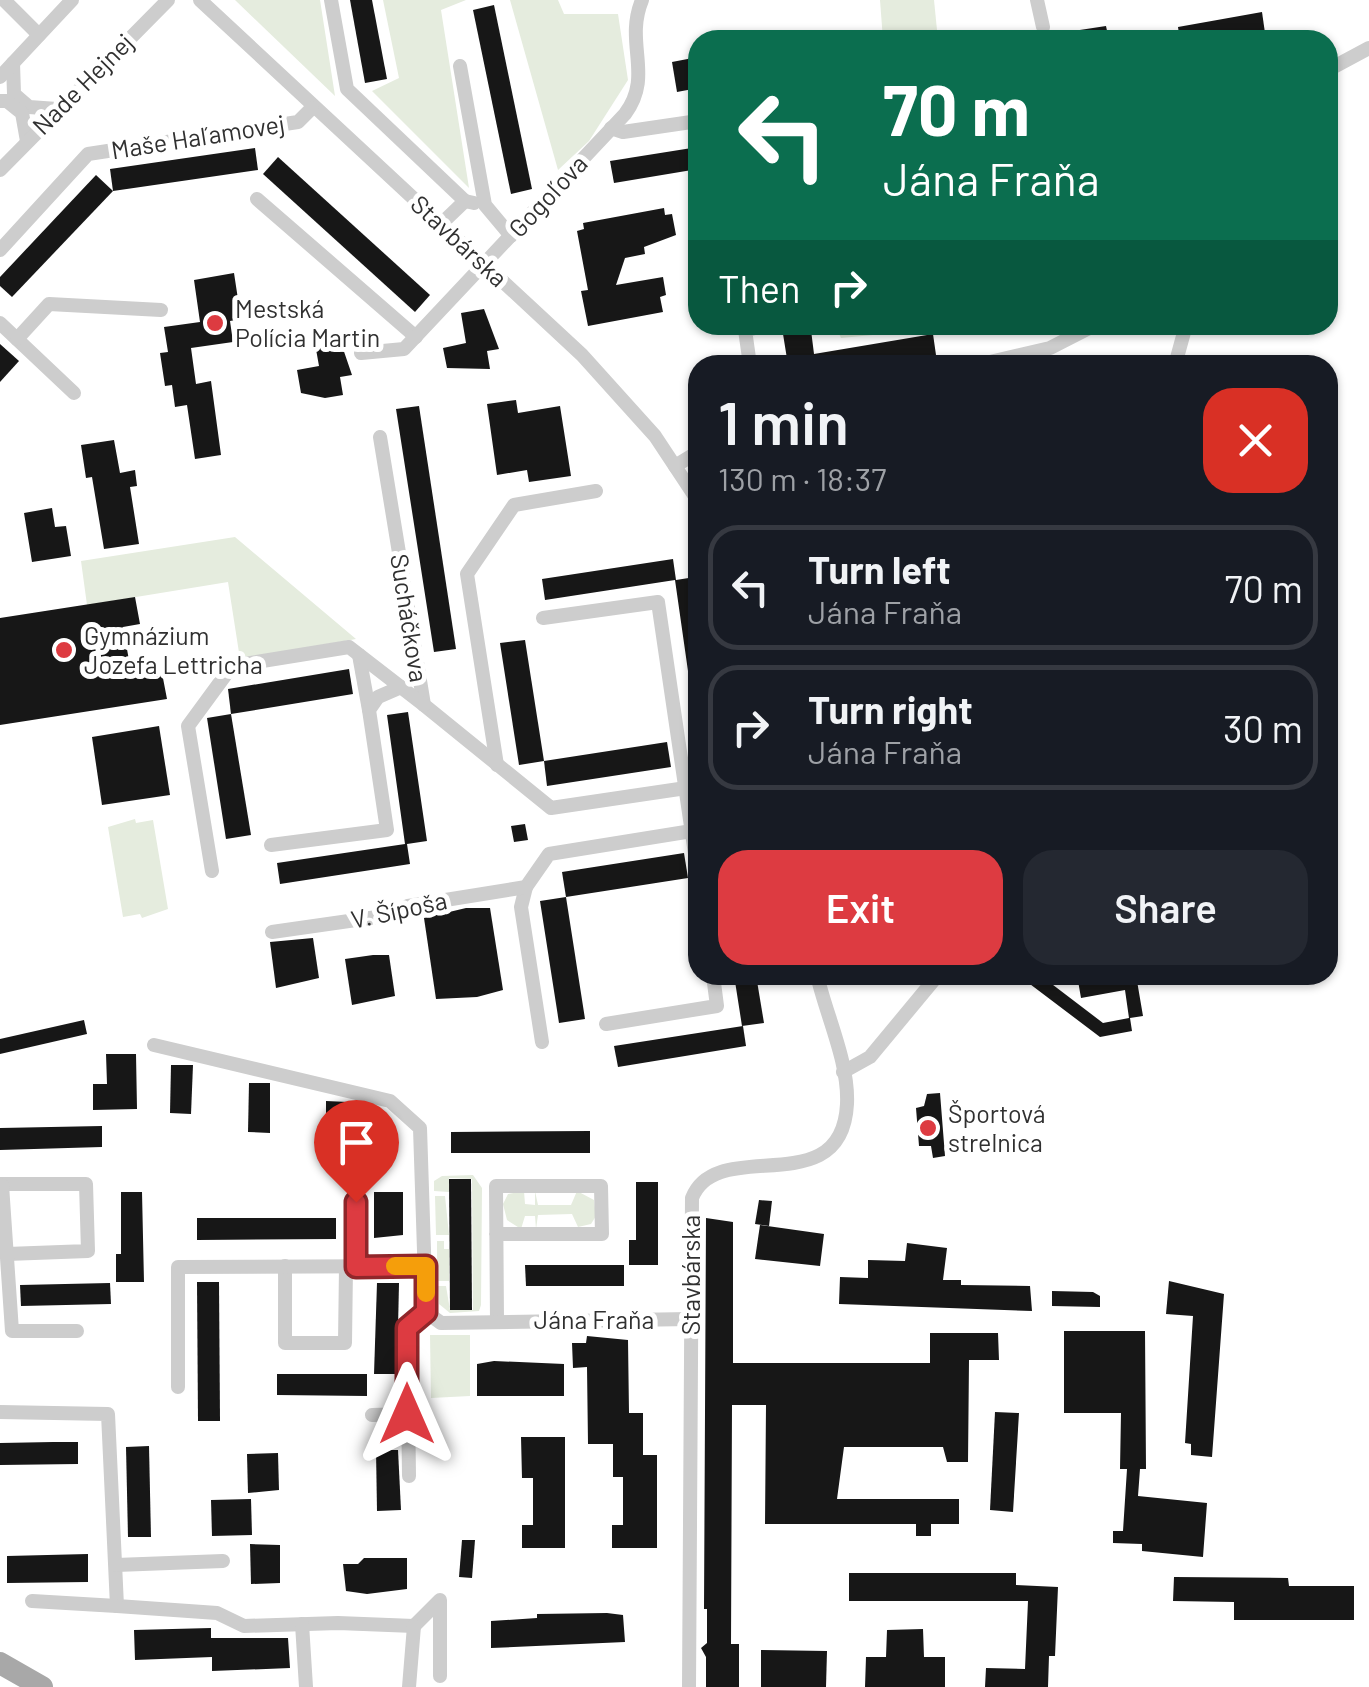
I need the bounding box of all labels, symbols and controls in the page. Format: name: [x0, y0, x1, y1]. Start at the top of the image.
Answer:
street label: Nade Hejnej: [26, 27, 139, 140]
text: 70 m: [883, 66, 1030, 150]
icon: left: [718, 70, 848, 200]
street label: Maše Haľamovej: [109, 107, 287, 165]
street label: Gogoľova: [502, 148, 593, 243]
text: Jána Fraňa: [883, 151, 1100, 205]
street label: Stavbárska: [405, 188, 514, 292]
icon: right: [821, 260, 876, 315]
text: Then: [718, 265, 801, 311]
place label: Mestská Polícia Martin: [235, 293, 380, 352]
marker: Mestská Polícia Martin: [204, 312, 226, 334]
text: 1 min: [718, 385, 849, 457]
button: close: [1203, 388, 1308, 493]
text: 130 m · 18:37: [718, 459, 886, 497]
text: Turn left: [808, 546, 951, 592]
street label: Sucháčkova: [385, 551, 435, 684]
icon: left: [723, 560, 778, 615]
text: 70 m: [1225, 565, 1303, 611]
text: Jána Fraňa: [808, 592, 962, 630]
place label: Gymnázium Jozefa Lettricha: [84, 620, 263, 679]
marker: Gymnázium Jozefa Lettricha: [53, 639, 75, 661]
text: Turn right: [808, 686, 973, 732]
icon: right: [723, 700, 778, 755]
text: 30 m: [1223, 705, 1303, 751]
text: Jána Fraňa: [808, 732, 962, 770]
button: Exit: [718, 850, 1003, 965]
button: Share: [1023, 850, 1308, 965]
street label: V. Šípoša: [348, 884, 449, 934]
place label: Športová strelnica: [948, 1098, 1046, 1157]
pin: [314, 1100, 399, 1203]
icon: arrive: [329, 1115, 384, 1170]
marker: Športová strelnica: [917, 1117, 939, 1139]
street label: Stavbárska: [675, 1215, 705, 1335]
street label: Jána Fraňa: [534, 1304, 654, 1334]
position arrow: [355, 1362, 459, 1466]

